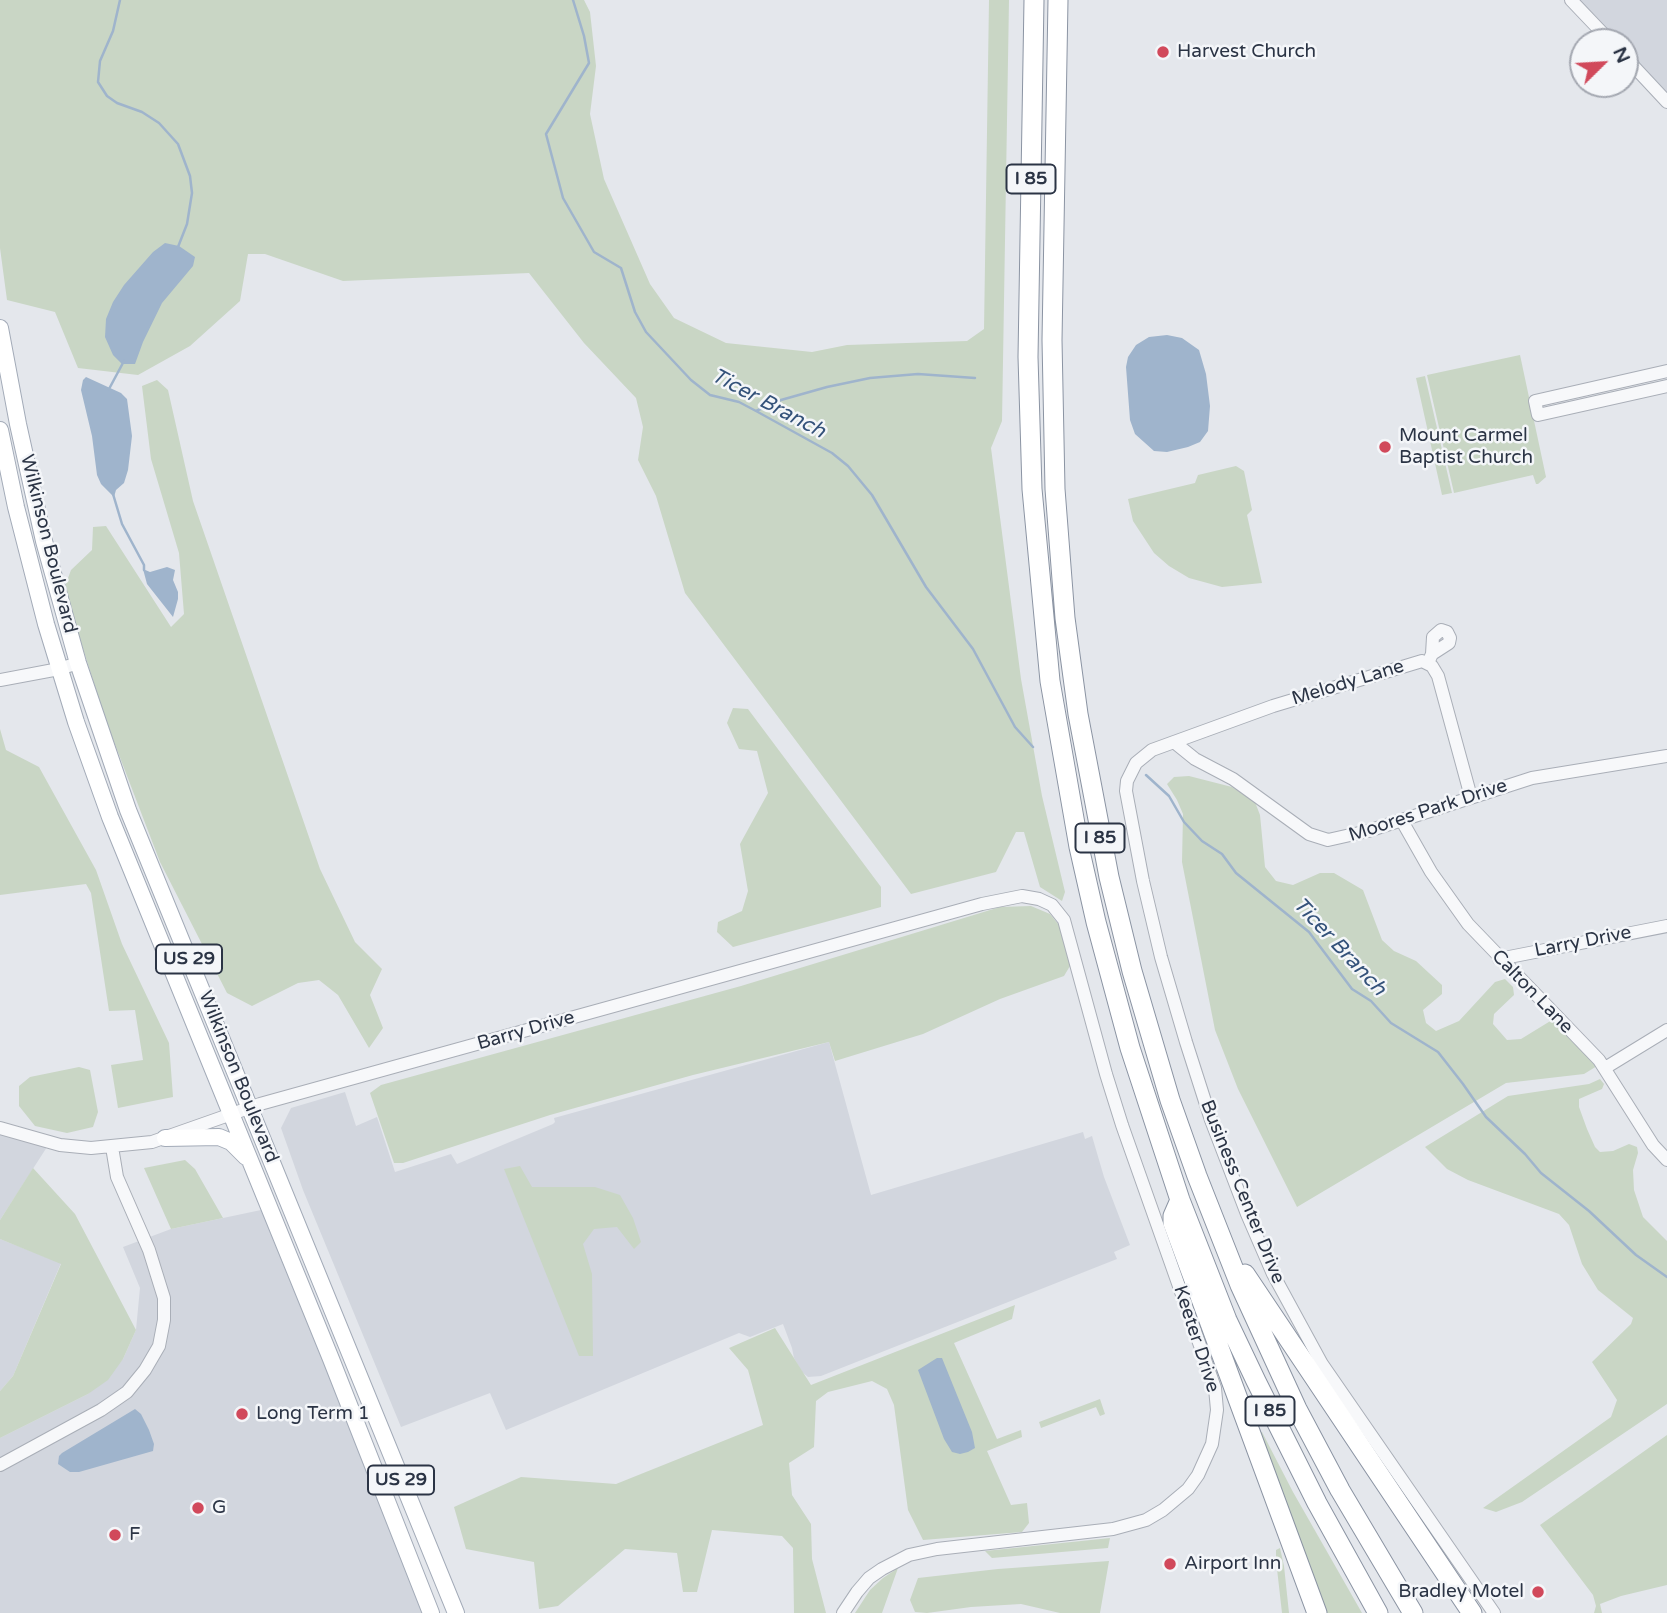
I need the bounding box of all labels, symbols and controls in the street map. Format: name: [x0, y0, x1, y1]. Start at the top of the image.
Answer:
north arrow: [1569, 28, 1639, 98]
place label: Harvest Church: [1177, 41, 1316, 63]
marker: Harvest Church: [1155, 44, 1171, 60]
text: N: [1608, 44, 1635, 67]
road number: I 85: [1006, 164, 1056, 194]
water label: Ticer Branch: [707, 363, 829, 445]
place label: Mount Carmel Baptist Church: [1399, 425, 1533, 469]
marker: Mount Carmel Baptist Church: [1377, 439, 1393, 455]
street label: Wilkinson Boulevard: [15, 452, 81, 636]
street label: Melody Lane: [1289, 655, 1407, 711]
street label: Moores Park Drive: [1346, 775, 1510, 847]
road number: I 85: [1076, 824, 1124, 852]
water label: Ticer Branch: [1287, 893, 1391, 1001]
street label: Larry Drive: [1533, 921, 1633, 963]
road number: US 29: [156, 944, 222, 974]
street label: Calton Lane: [1486, 945, 1578, 1039]
street label: Wilkinson Boulevard: [193, 988, 283, 1166]
street label: Barry Drive: [475, 1006, 577, 1056]
street label: Business Center Drive: [1195, 1097, 1289, 1287]
street label: Keeter Drive: [1168, 1283, 1224, 1395]
road number: I 85: [1246, 1396, 1294, 1426]
place label: Long Term 1: [256, 1403, 370, 1425]
marker: Long Term 1: [234, 1406, 250, 1422]
road number: US 29: [368, 1465, 434, 1494]
place label: G: [212, 1497, 226, 1519]
marker: G: [190, 1500, 206, 1516]
place label: F: [129, 1524, 141, 1546]
marker: F: [107, 1527, 123, 1543]
place label: Airport Inn: [1184, 1553, 1281, 1575]
marker: Airport Inn: [1162, 1556, 1178, 1572]
place label: Bradley Motel: [1398, 1581, 1524, 1603]
marker: Bradley Motel: [1530, 1584, 1546, 1600]

